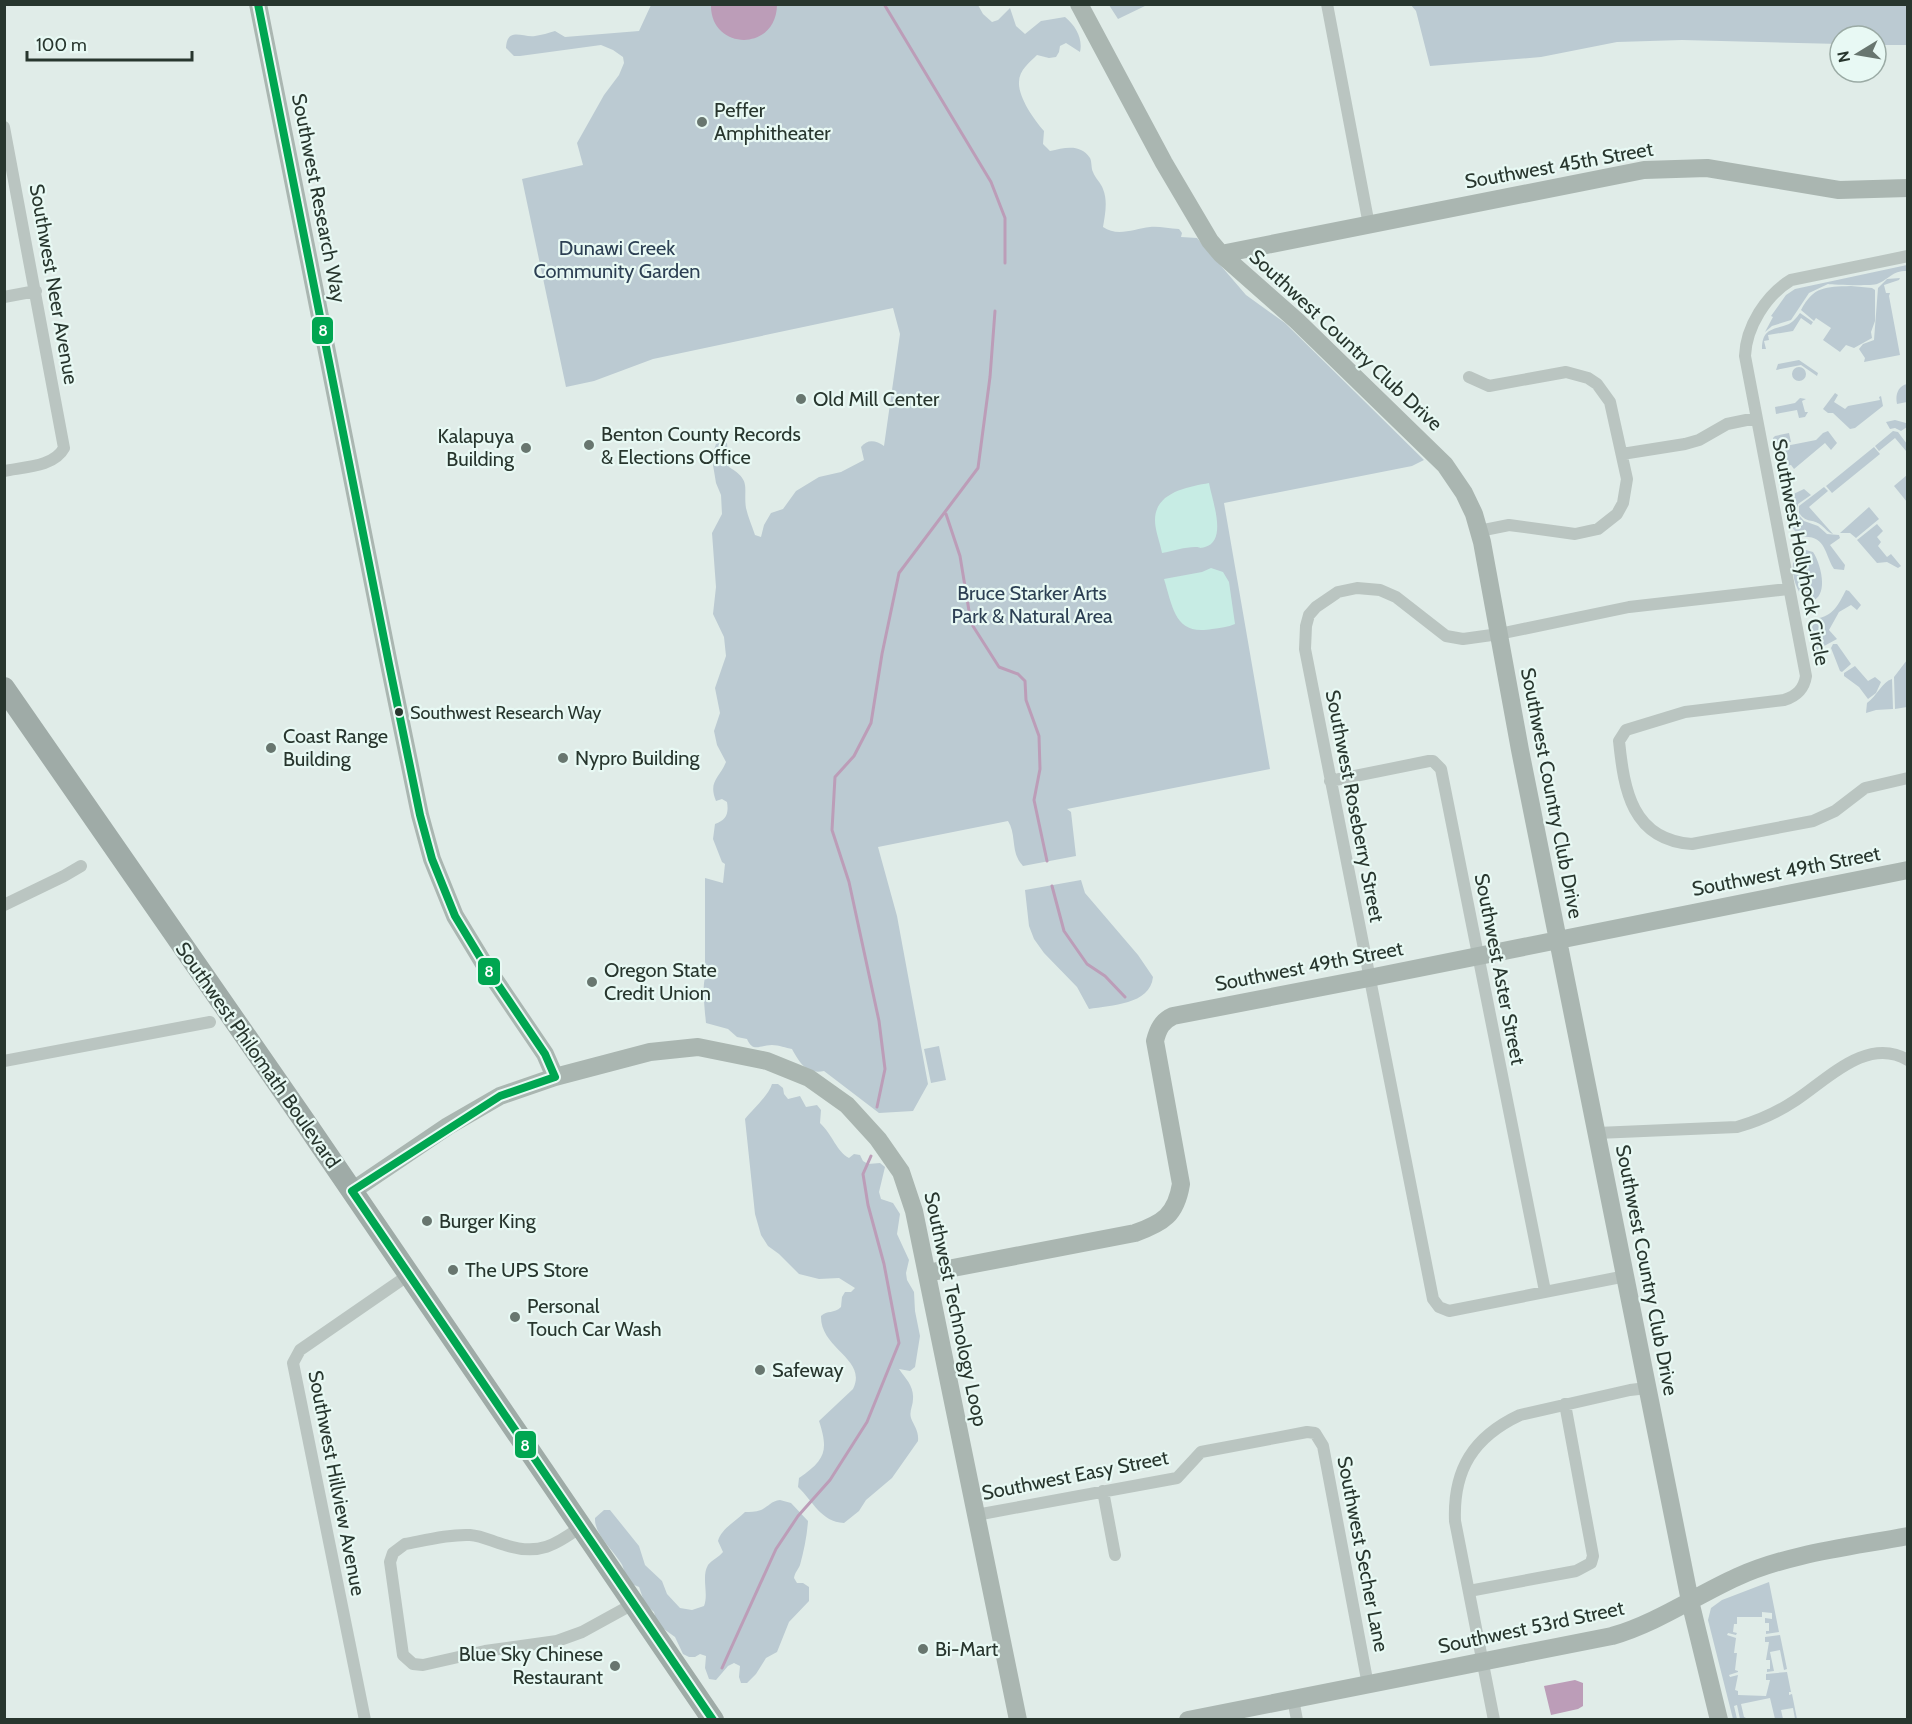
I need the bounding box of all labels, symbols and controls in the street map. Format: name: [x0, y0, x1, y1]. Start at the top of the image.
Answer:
scale bar: [27, 24, 192, 62]
north arrow: [1828, 24, 1888, 84]
text: 100 m: [36, 34, 87, 56]
text: N: [1833, 49, 1854, 64]
street label: Southwest Research Way: [287, 91, 351, 305]
place label: Peffer Amphitheater: [714, 98, 831, 145]
marker: Peffer Amphitheater: [695, 115, 709, 129]
street label: Southwest 45th Street: [1463, 137, 1655, 193]
street label: Southwest Neer Avenue: [25, 182, 83, 386]
park label: Dunawi Creek Community Garden: [534, 236, 700, 283]
street label: Southwest Country Club Drive: [1245, 244, 1447, 436]
line badge: 8: [311, 316, 334, 345]
text: 8: [318, 321, 328, 340]
place label: Old Mill Center: [813, 387, 940, 411]
marker: Old Mill Center: [794, 392, 808, 406]
place label: Benton County Records & Elections Office: [601, 422, 801, 469]
place label: Kalapuya Building: [438, 424, 515, 471]
street label: Southwest Hollyhock Circle: [1767, 437, 1835, 667]
marker: Benton County Records & Elections Office: [582, 438, 596, 452]
marker: Kalapuya Building: [519, 441, 533, 455]
park label: Bruce Starker Arts Park & Natural Area: [952, 581, 1113, 628]
street label: Southwest Country Club Drive: [1516, 666, 1588, 920]
street label: Southwest Roseberry Street: [1321, 688, 1389, 924]
place label: Southwest Research Way: [410, 702, 601, 724]
marker: Southwest Research Way: [393, 706, 405, 718]
place label: Coast Range Building: [283, 724, 388, 771]
marker: Coast Range Building: [264, 741, 278, 755]
place label: Nypro Building: [575, 746, 700, 770]
marker: Nypro Building: [556, 751, 570, 765]
street label: Southwest 49th Street: [1690, 841, 1882, 901]
street label: Southwest Aster Street: [1470, 871, 1530, 1067]
street label: Southwest 49th Street: [1213, 936, 1405, 996]
street label: Southwest Philomath Boulevard: [171, 937, 345, 1173]
line badge: 8: [477, 957, 501, 986]
place label: Oregon State Credit Union: [604, 958, 717, 1005]
text: 8: [484, 962, 494, 981]
marker: Oregon State Credit Union: [585, 975, 599, 989]
street label: Southwest Country Club Drive: [1611, 1143, 1683, 1397]
street label: Southwest Technology Loop: [919, 1189, 993, 1429]
place label: Burger King: [439, 1209, 537, 1233]
marker: Burger King: [420, 1214, 434, 1228]
place label: The UPS Store: [465, 1258, 589, 1282]
marker: The UPS Store: [446, 1263, 460, 1277]
place label: Personal Touch Car Wash: [527, 1294, 662, 1341]
marker: Personal Touch Car Wash: [508, 1310, 522, 1324]
place label: Safeway: [772, 1358, 844, 1382]
marker: Safeway: [753, 1363, 767, 1377]
street label: Southwest Hillview Avenue: [303, 1368, 371, 1598]
line badge: 8: [514, 1430, 537, 1459]
text: 8: [520, 1436, 530, 1455]
street label: Southwest Easy Street: [980, 1445, 1171, 1505]
street label: Southwest Secher Lane: [1332, 1454, 1394, 1654]
street label: Southwest 53rd Street: [1436, 1596, 1626, 1658]
place label: Bi-Mart: [935, 1637, 999, 1661]
place label: Blue Sky Chinese Restaurant: [459, 1642, 603, 1689]
marker: Bi-Mart: [916, 1642, 930, 1656]
marker: Blue Sky Chinese Restaurant: [608, 1659, 622, 1673]

